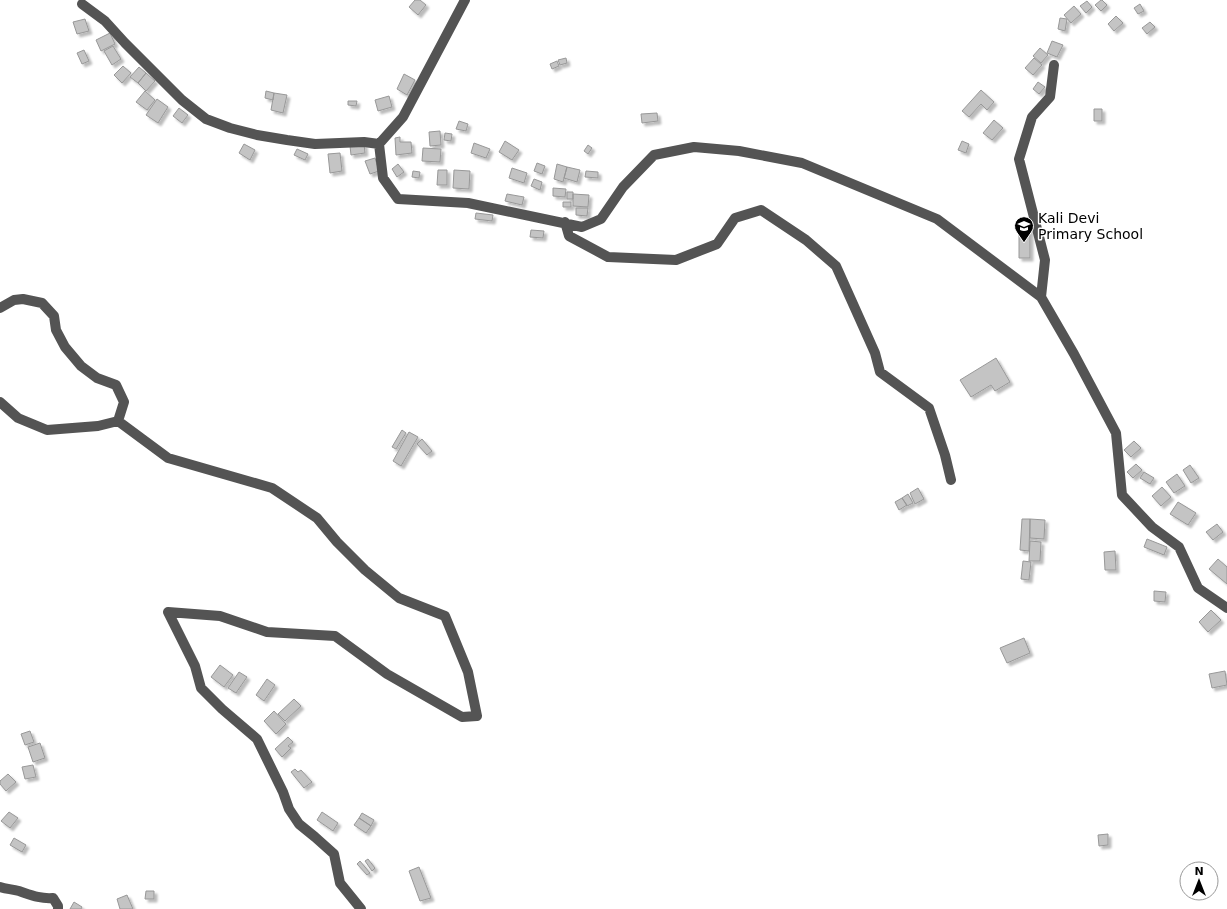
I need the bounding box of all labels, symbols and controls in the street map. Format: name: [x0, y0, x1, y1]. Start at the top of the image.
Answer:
place label: Kali Devi Primary School: [1038, 210, 1143, 242]
school or university icon: Kali Devi Primary School: [1013, 215, 1035, 243]
north arrow: [1179, 861, 1219, 901]
text: N: [1194, 865, 1204, 878]

